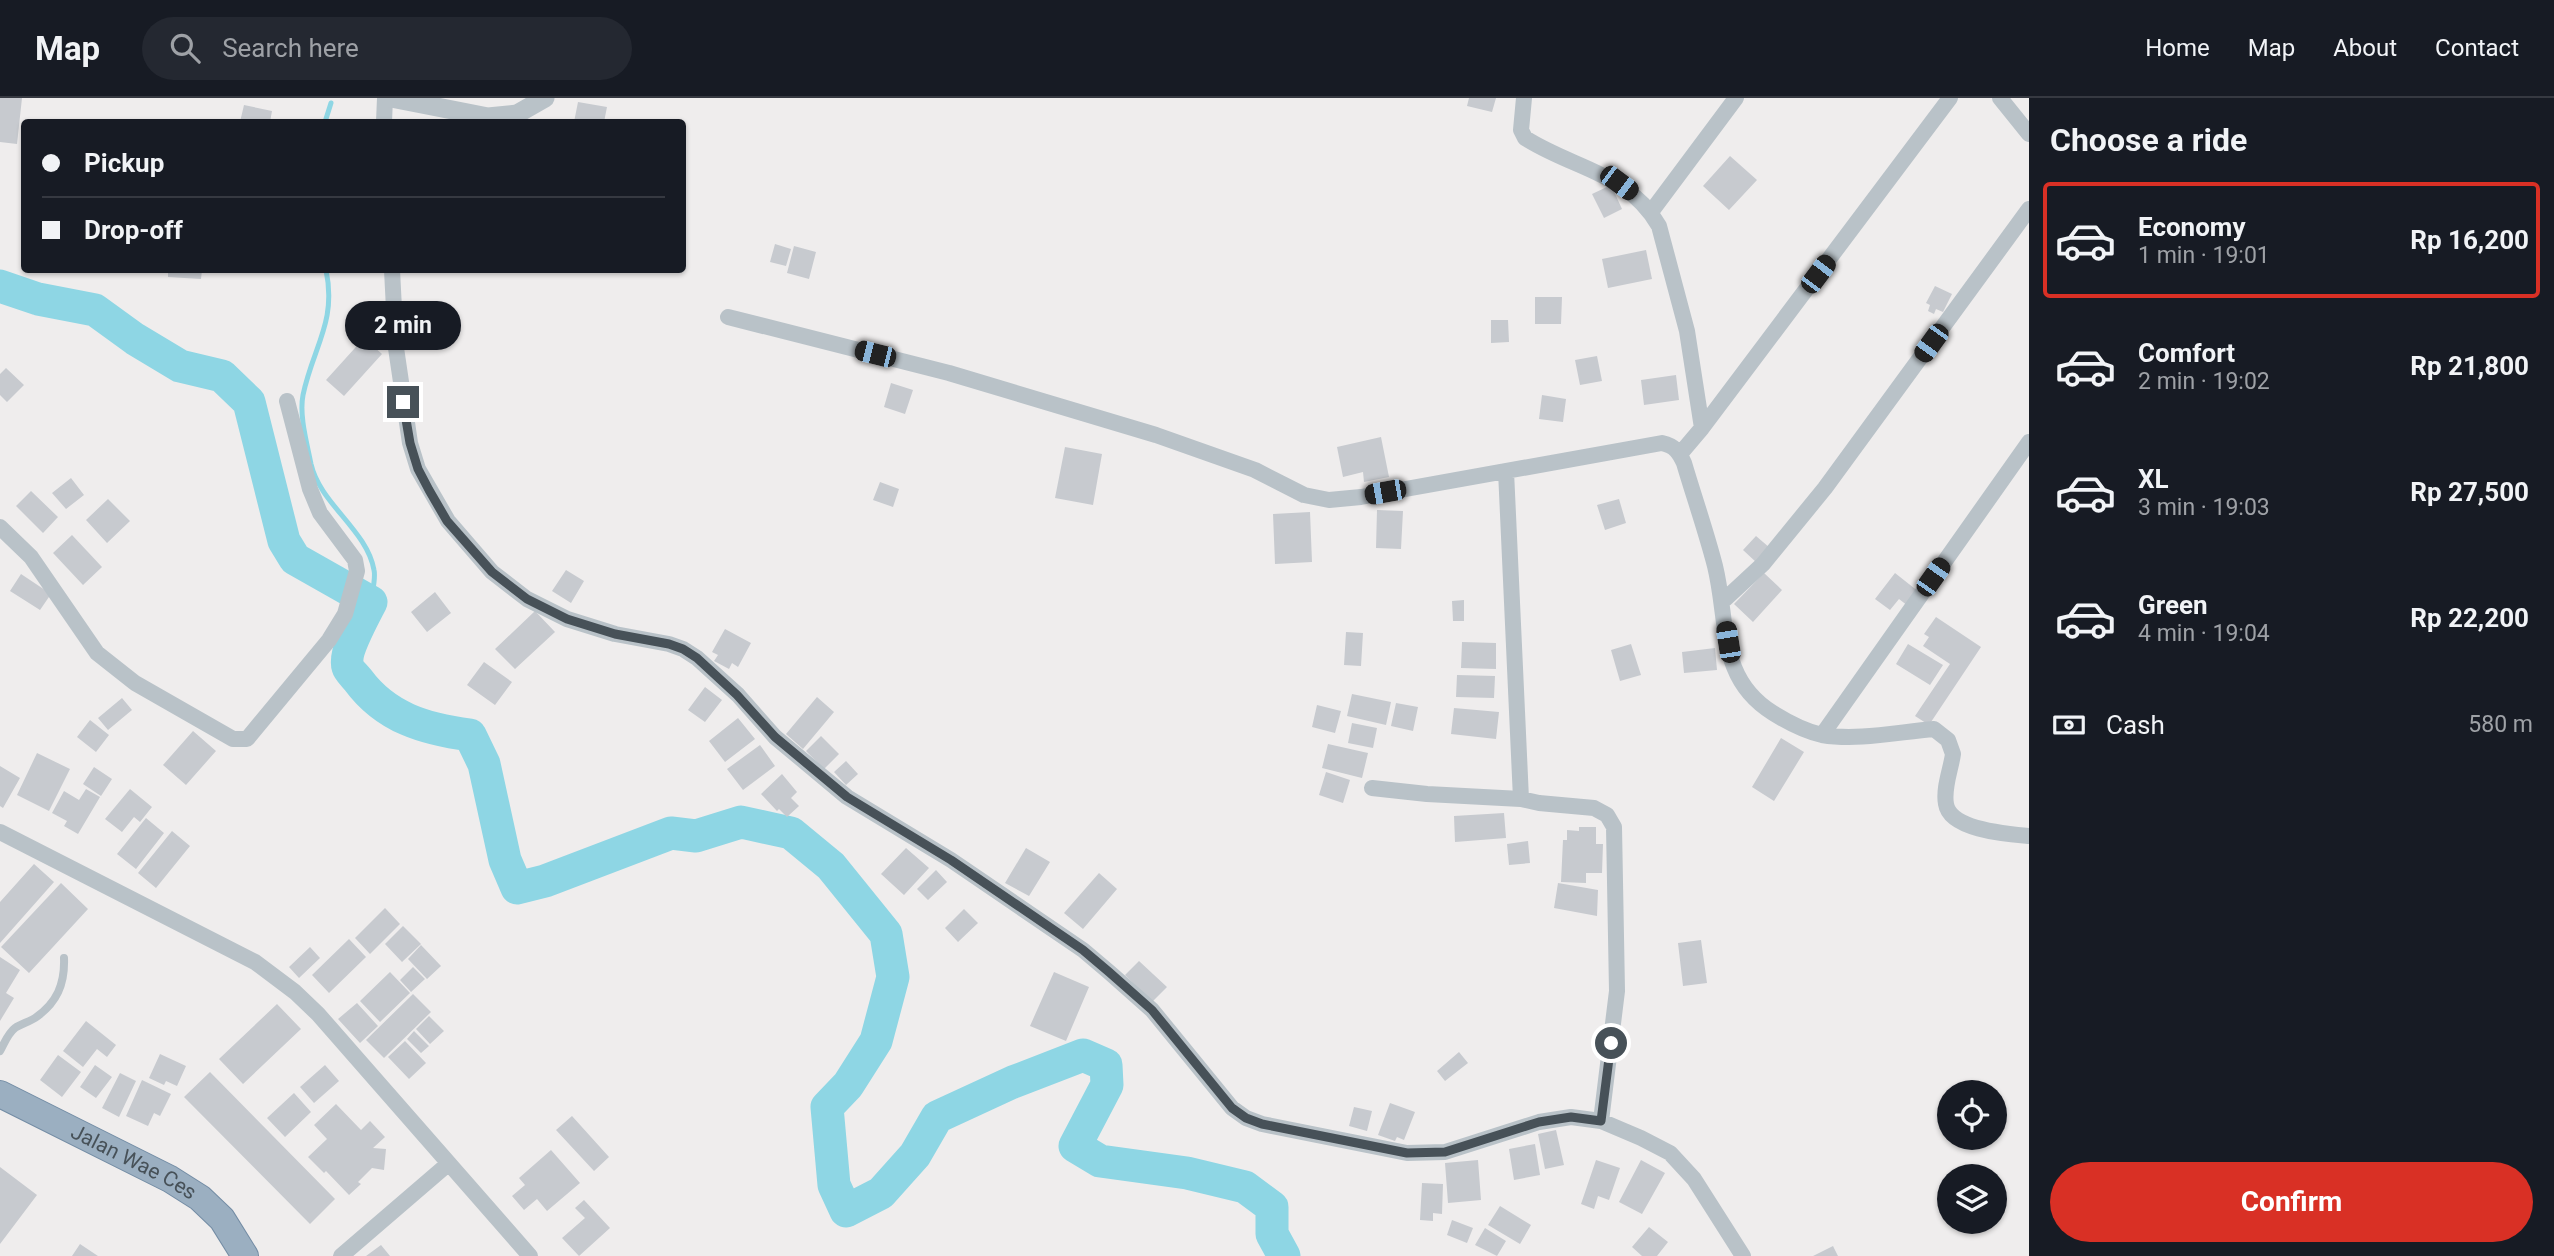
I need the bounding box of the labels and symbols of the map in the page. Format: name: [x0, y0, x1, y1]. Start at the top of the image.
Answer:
car: [1596, 162, 1643, 204]
car: [1797, 251, 1840, 297]
callout: 2 min: [345, 300, 461, 350]
car: [1911, 320, 1952, 366]
car: [853, 339, 898, 369]
route end: [387, 386, 419, 418]
car: [1363, 478, 1408, 506]
car: [1913, 554, 1954, 600]
car: [1715, 620, 1742, 664]
route start: [1595, 1027, 1627, 1059]
street label: Jalan Wae Ces: [67, 1119, 201, 1205]

